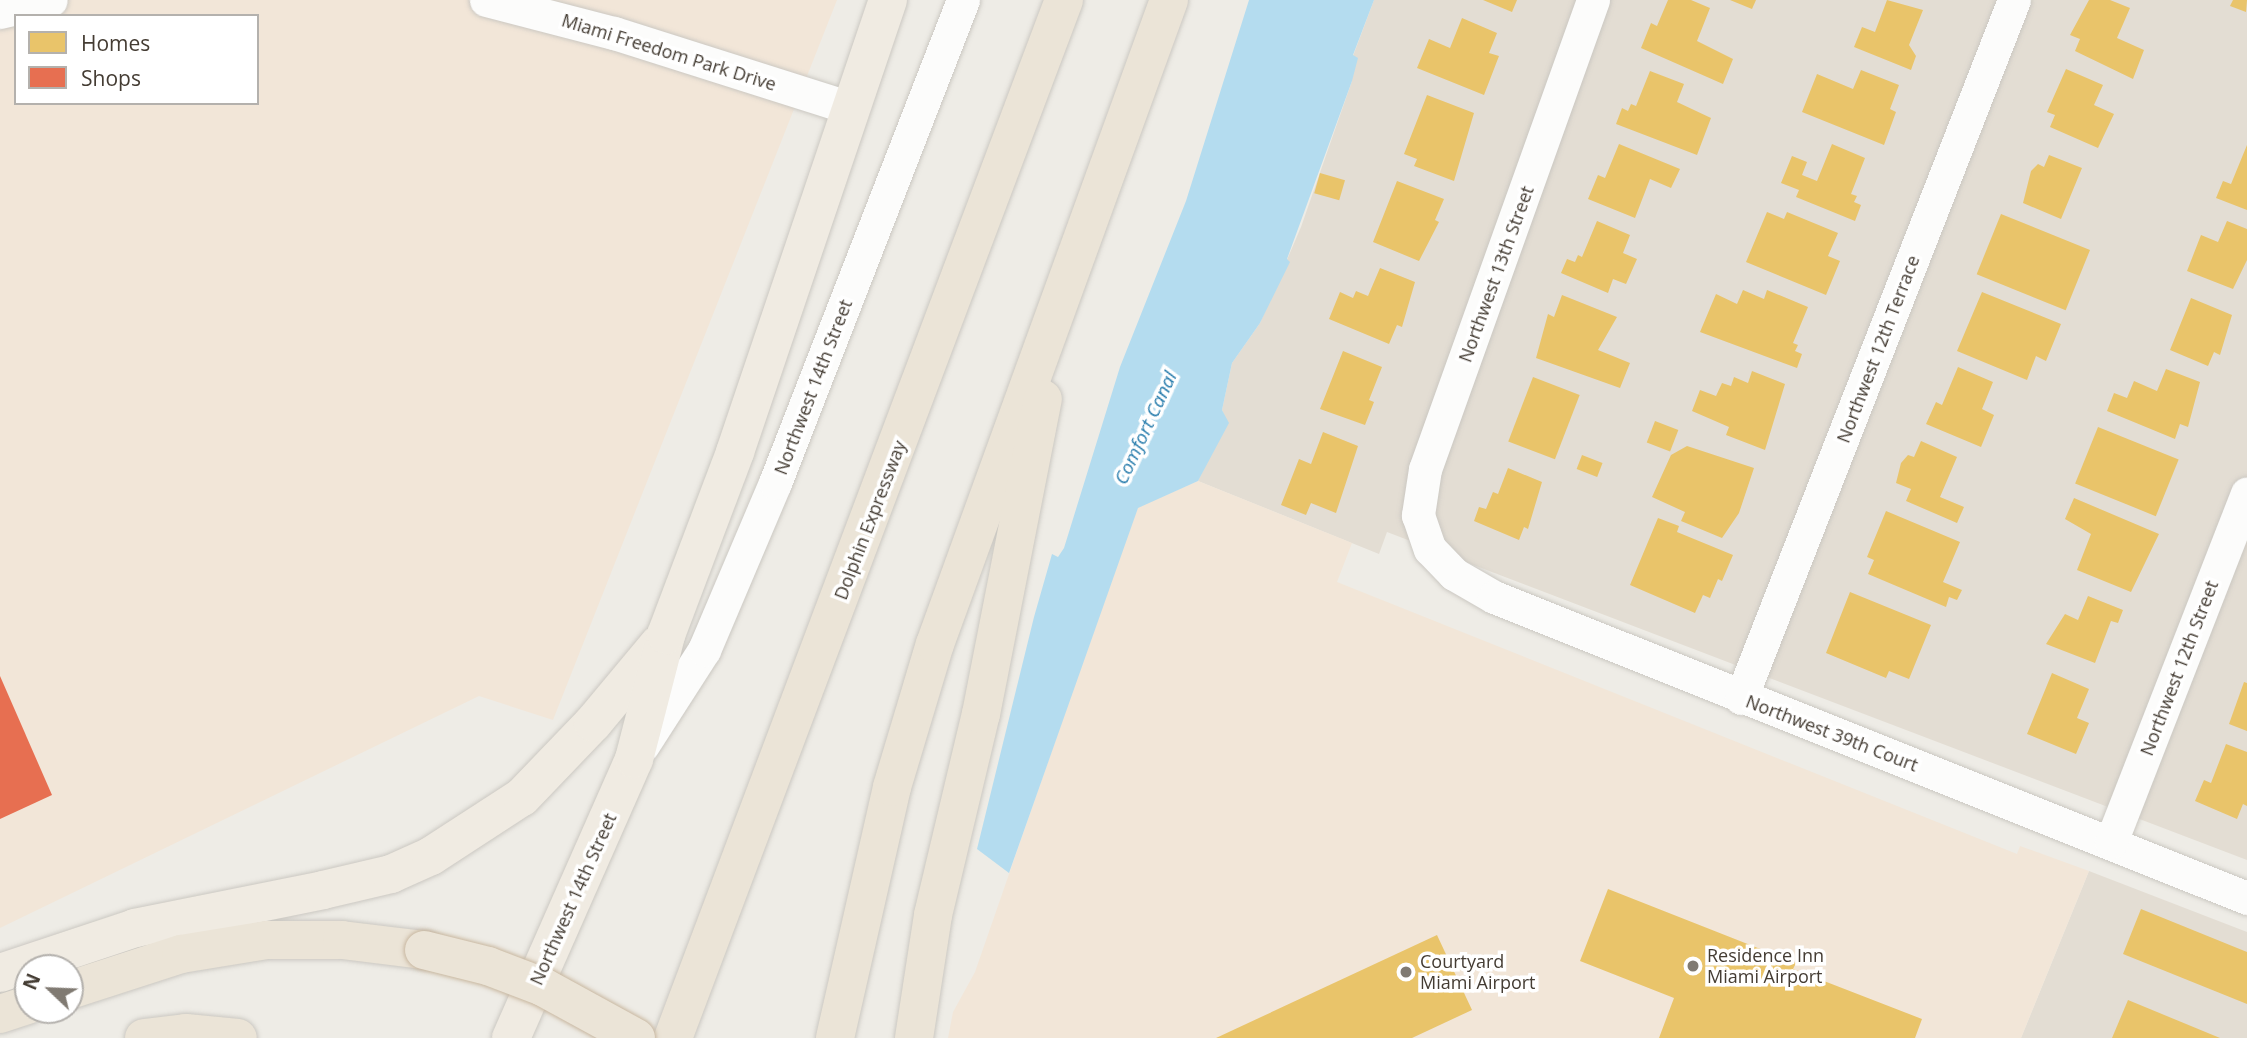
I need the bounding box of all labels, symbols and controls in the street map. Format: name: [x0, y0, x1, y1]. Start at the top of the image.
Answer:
street label: Miami Freedom Park Drive: [559, 9, 779, 95]
legend: [14, 14, 259, 105]
text: Homes: [81, 29, 150, 57]
text: Shops: [81, 64, 141, 92]
street label: Northwest 13th Street: [1454, 183, 1538, 365]
street label: Northwest 12th Terrace: [1832, 252, 1924, 446]
street label: Northwest 14th Street: [770, 296, 856, 478]
water label: Comfort Canal: [1110, 368, 1182, 488]
street label: Dolphin Expressway: [830, 437, 910, 603]
street label: Northwest 12th Street: [2136, 577, 2222, 759]
street label: Northwest 39th Court: [1743, 690, 1921, 776]
street label: Northwest 14th Street: [525, 810, 621, 988]
place label: Residence Inn Miami Airport: [1707, 945, 1824, 988]
place label: Courtyard Miami Airport: [1420, 951, 1536, 993]
north arrow: [14, 954, 84, 1024]
marker: Residence Inn Miami Airport: [1685, 958, 1701, 974]
marker: Courtyard Miami Airport: [1398, 964, 1414, 980]
text: N: [17, 969, 46, 994]

